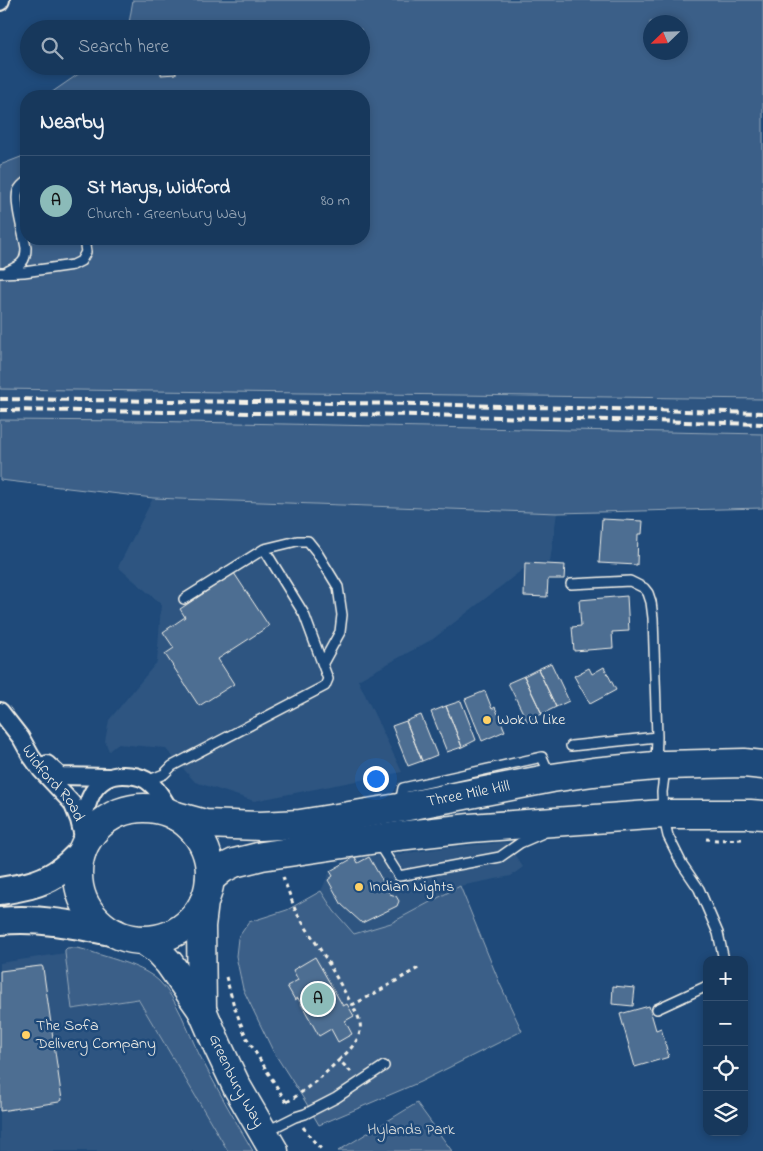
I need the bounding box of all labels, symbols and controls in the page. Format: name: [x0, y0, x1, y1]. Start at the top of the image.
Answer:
north arrow: [643, 15, 688, 60]
search box: [20, 20, 370, 75]
icon: search: [38, 34, 66, 62]
text: Search here: [78, 34, 169, 61]
text: Nearby: [40, 108, 104, 138]
text: St Marys, Widford: [87, 175, 230, 202]
text: A: [51, 189, 61, 213]
text: 80 m: [321, 189, 350, 213]
text: Church · Greenbury Way: [87, 202, 246, 226]
place label: Wok U Like: [497, 708, 566, 732]
marker: Wok U Like: [481, 714, 493, 726]
street label: Widford Road: [15, 740, 90, 825]
your location: [363, 766, 389, 792]
street label: Three Mile Hill: [425, 774, 512, 814]
place label: Indian Nights: [369, 875, 454, 899]
marker: Indian Nights: [353, 881, 365, 893]
map controls: [703, 956, 748, 1136]
button: +: [703, 956, 748, 1001]
pin: A: [302, 980, 334, 1018]
button: −: [703, 1001, 748, 1046]
place label: The Sofa Delivery Company: [35, 1014, 156, 1056]
marker: The Sofa Delivery Company: [20, 1029, 32, 1041]
street label: Greenbury Way: [202, 1030, 270, 1132]
button: locate: [703, 1046, 748, 1091]
button: layers: [703, 1091, 748, 1136]
park label: Hylands Park: [367, 1118, 456, 1142]

